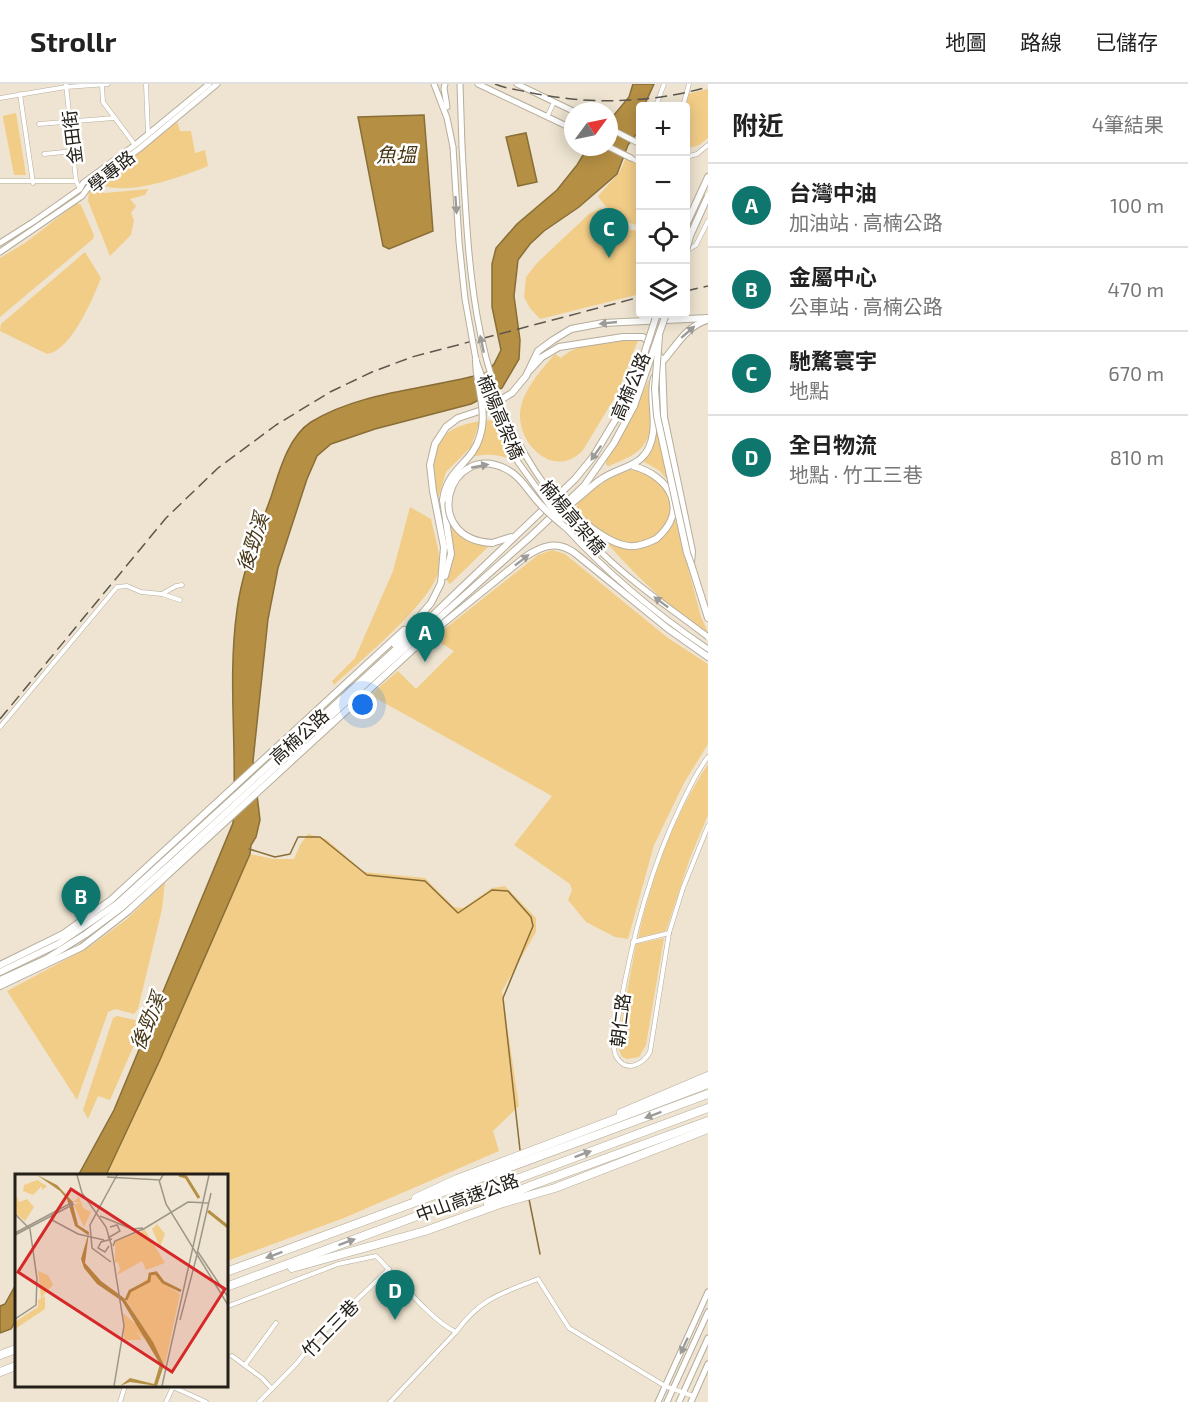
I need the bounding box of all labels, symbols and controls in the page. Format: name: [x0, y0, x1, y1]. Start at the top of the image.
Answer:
text: Strollr: [30, 24, 116, 58]
text: 地圖: [945, 29, 987, 54]
text: 路線: [1020, 29, 1062, 54]
text: 已儲存: [1095, 29, 1158, 54]
north arrow: [564, 102, 618, 156]
map controls: [636, 102, 690, 318]
button: +: [636, 102, 690, 156]
street label: 金田街: [58, 109, 86, 165]
text: 附近: [732, 109, 784, 140]
text: 4筆結果: [1092, 112, 1164, 136]
water label: 魚塭: [376, 142, 418, 166]
street label: 學專路: [83, 145, 139, 197]
button: −: [636, 156, 690, 210]
text: 台灣中油: [789, 179, 877, 205]
text: A: [745, 193, 758, 217]
text: 100 m: [1110, 193, 1164, 217]
one-way arrow: [452, 196, 461, 215]
pin: C: [590, 208, 628, 258]
button: locate: [636, 210, 690, 264]
text: 加油站 · 高楠公路: [789, 210, 943, 234]
text: 金屬中心: [789, 263, 877, 289]
button: layers: [636, 264, 690, 318]
text: B: [745, 277, 758, 301]
text: 470 m: [1107, 277, 1164, 301]
text: 公車站 · 高楠公路: [789, 294, 943, 318]
one-way arrow: [598, 318, 617, 328]
one-way arrow: [680, 325, 695, 339]
one-way arrow: [477, 335, 486, 354]
text: 馳騖寰宇: [789, 347, 877, 373]
street label: 高楠公路: [606, 349, 654, 423]
text: C: [746, 361, 757, 385]
text: 670 m: [1108, 361, 1164, 385]
street label: 楠陽高架橋: [473, 371, 529, 463]
text: 地點: [789, 378, 829, 402]
text: 全日物流: [789, 431, 877, 457]
one-way arrow: [590, 444, 602, 460]
text: D: [745, 445, 758, 469]
text: 810 m: [1110, 445, 1164, 469]
one-way arrow: [471, 461, 490, 470]
text: 地點 · 竹工三巷: [789, 462, 923, 486]
street label: 楠楊高架橋: [536, 475, 610, 559]
water label: 後勁溪: [231, 507, 274, 574]
one-way arrow: [514, 553, 530, 566]
one-way arrow: [654, 596, 670, 608]
pin: A: [406, 612, 444, 662]
your location: [348, 690, 377, 719]
street label: 高楠公路: [265, 704, 333, 768]
pin: B: [62, 876, 100, 926]
water label: 後勁溪: [124, 986, 171, 1053]
street label: 朝仁路: [606, 992, 634, 1048]
one-way arrow: [644, 1110, 662, 1120]
one-way arrow: [574, 1149, 592, 1159]
street label: 中山高速公路: [412, 1168, 522, 1226]
inset map: [15, 1174, 228, 1387]
one-way arrow: [338, 1237, 356, 1247]
one-way arrow: [264, 1250, 282, 1260]
pin: D: [376, 1270, 414, 1320]
street label: 竹工三巷: [297, 1294, 363, 1362]
one-way arrow: [679, 1337, 688, 1354]

